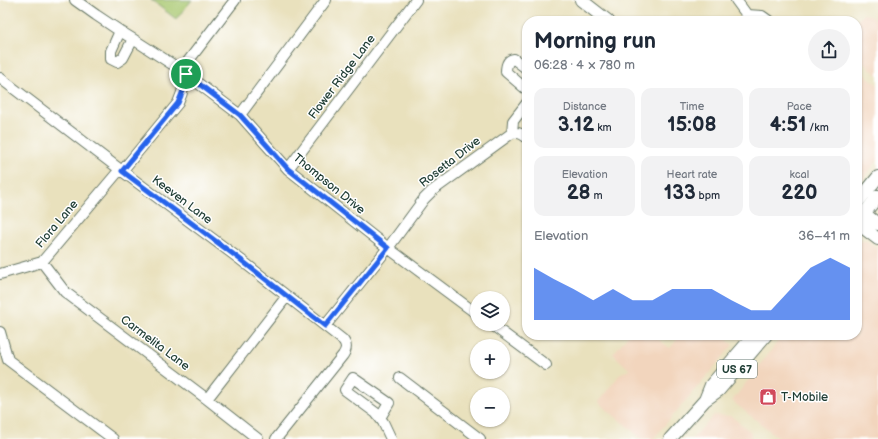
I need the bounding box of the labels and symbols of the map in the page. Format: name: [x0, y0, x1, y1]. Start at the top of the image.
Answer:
street label: Flower Ridge Lane: [305, 32, 379, 122]
pin: [169, 57, 203, 91]
street label: Rosetta Drive: [416, 133, 484, 191]
street label: Thompson Drive: [290, 150, 368, 218]
street label: Keeven Lane: [149, 172, 215, 228]
street label: Flora Lane: [33, 197, 81, 251]
street label: Carmelita Lane: [117, 312, 193, 374]
road number: US 67: [717, 360, 757, 378]
shop icon: T-Mobile: [758, 387, 778, 407]
place label: T-Mobile: [781, 390, 828, 405]

